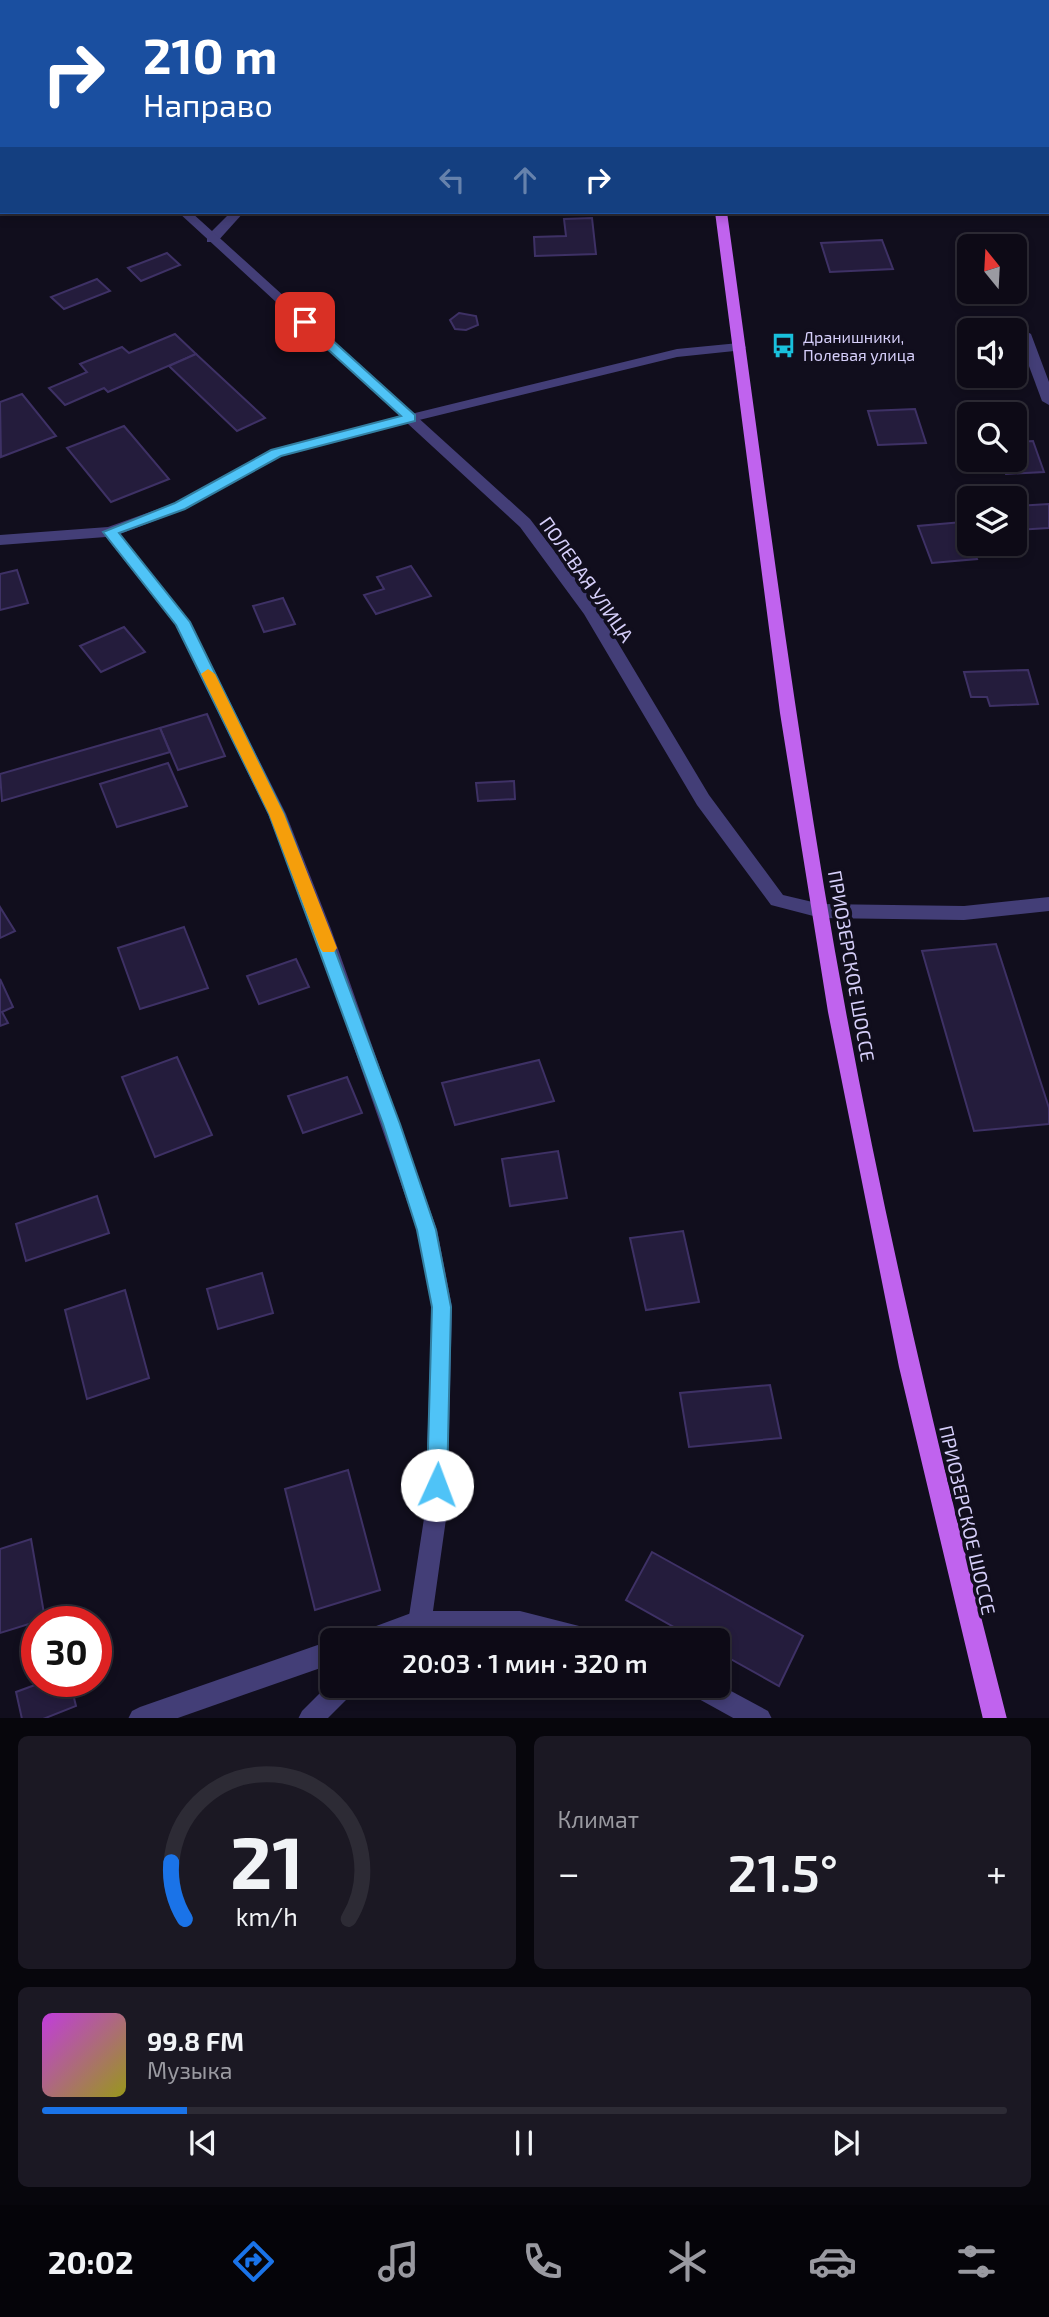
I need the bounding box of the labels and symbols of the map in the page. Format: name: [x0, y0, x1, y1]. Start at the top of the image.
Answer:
north arrow: [957, 234, 1027, 304]
pin: [275, 292, 335, 352]
place label: Дранишники, Полевая улица: [803, 327, 915, 365]
bus stop icon: Дранишники, Полевая улица: [769, 331, 797, 359]
street label: ПОЛЕВАЯ УЛИЦА: [535, 512, 639, 646]
street label: ПРИОЗЕРСКОЕ ШОССЕ: [824, 869, 880, 1063]
street label: ПРИОЗЕРСКОЕ ШОССЕ: [935, 1423, 1001, 1617]
position arrow: [400, 1448, 474, 1522]
speed limit sign: 30: [21, 1606, 112, 1697]

